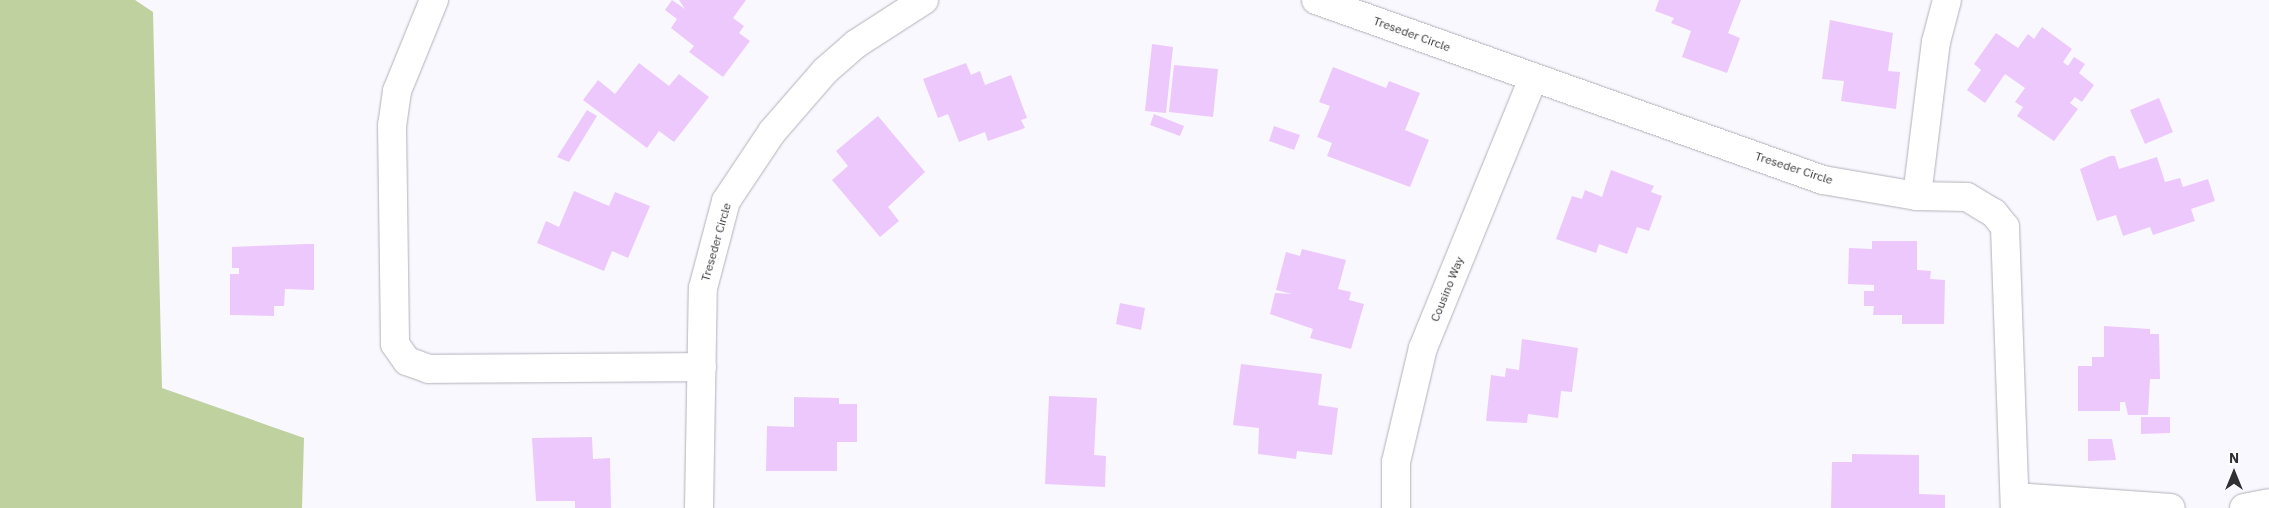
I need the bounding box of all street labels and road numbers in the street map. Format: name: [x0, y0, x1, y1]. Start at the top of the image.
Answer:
street label: Treseder Circle: [1371, 13, 1453, 55]
street label: Treseder Circle: [1753, 149, 1835, 187]
street label: Treseder Circle: [698, 201, 734, 283]
street label: Cousino Way: [1427, 254, 1467, 324]

